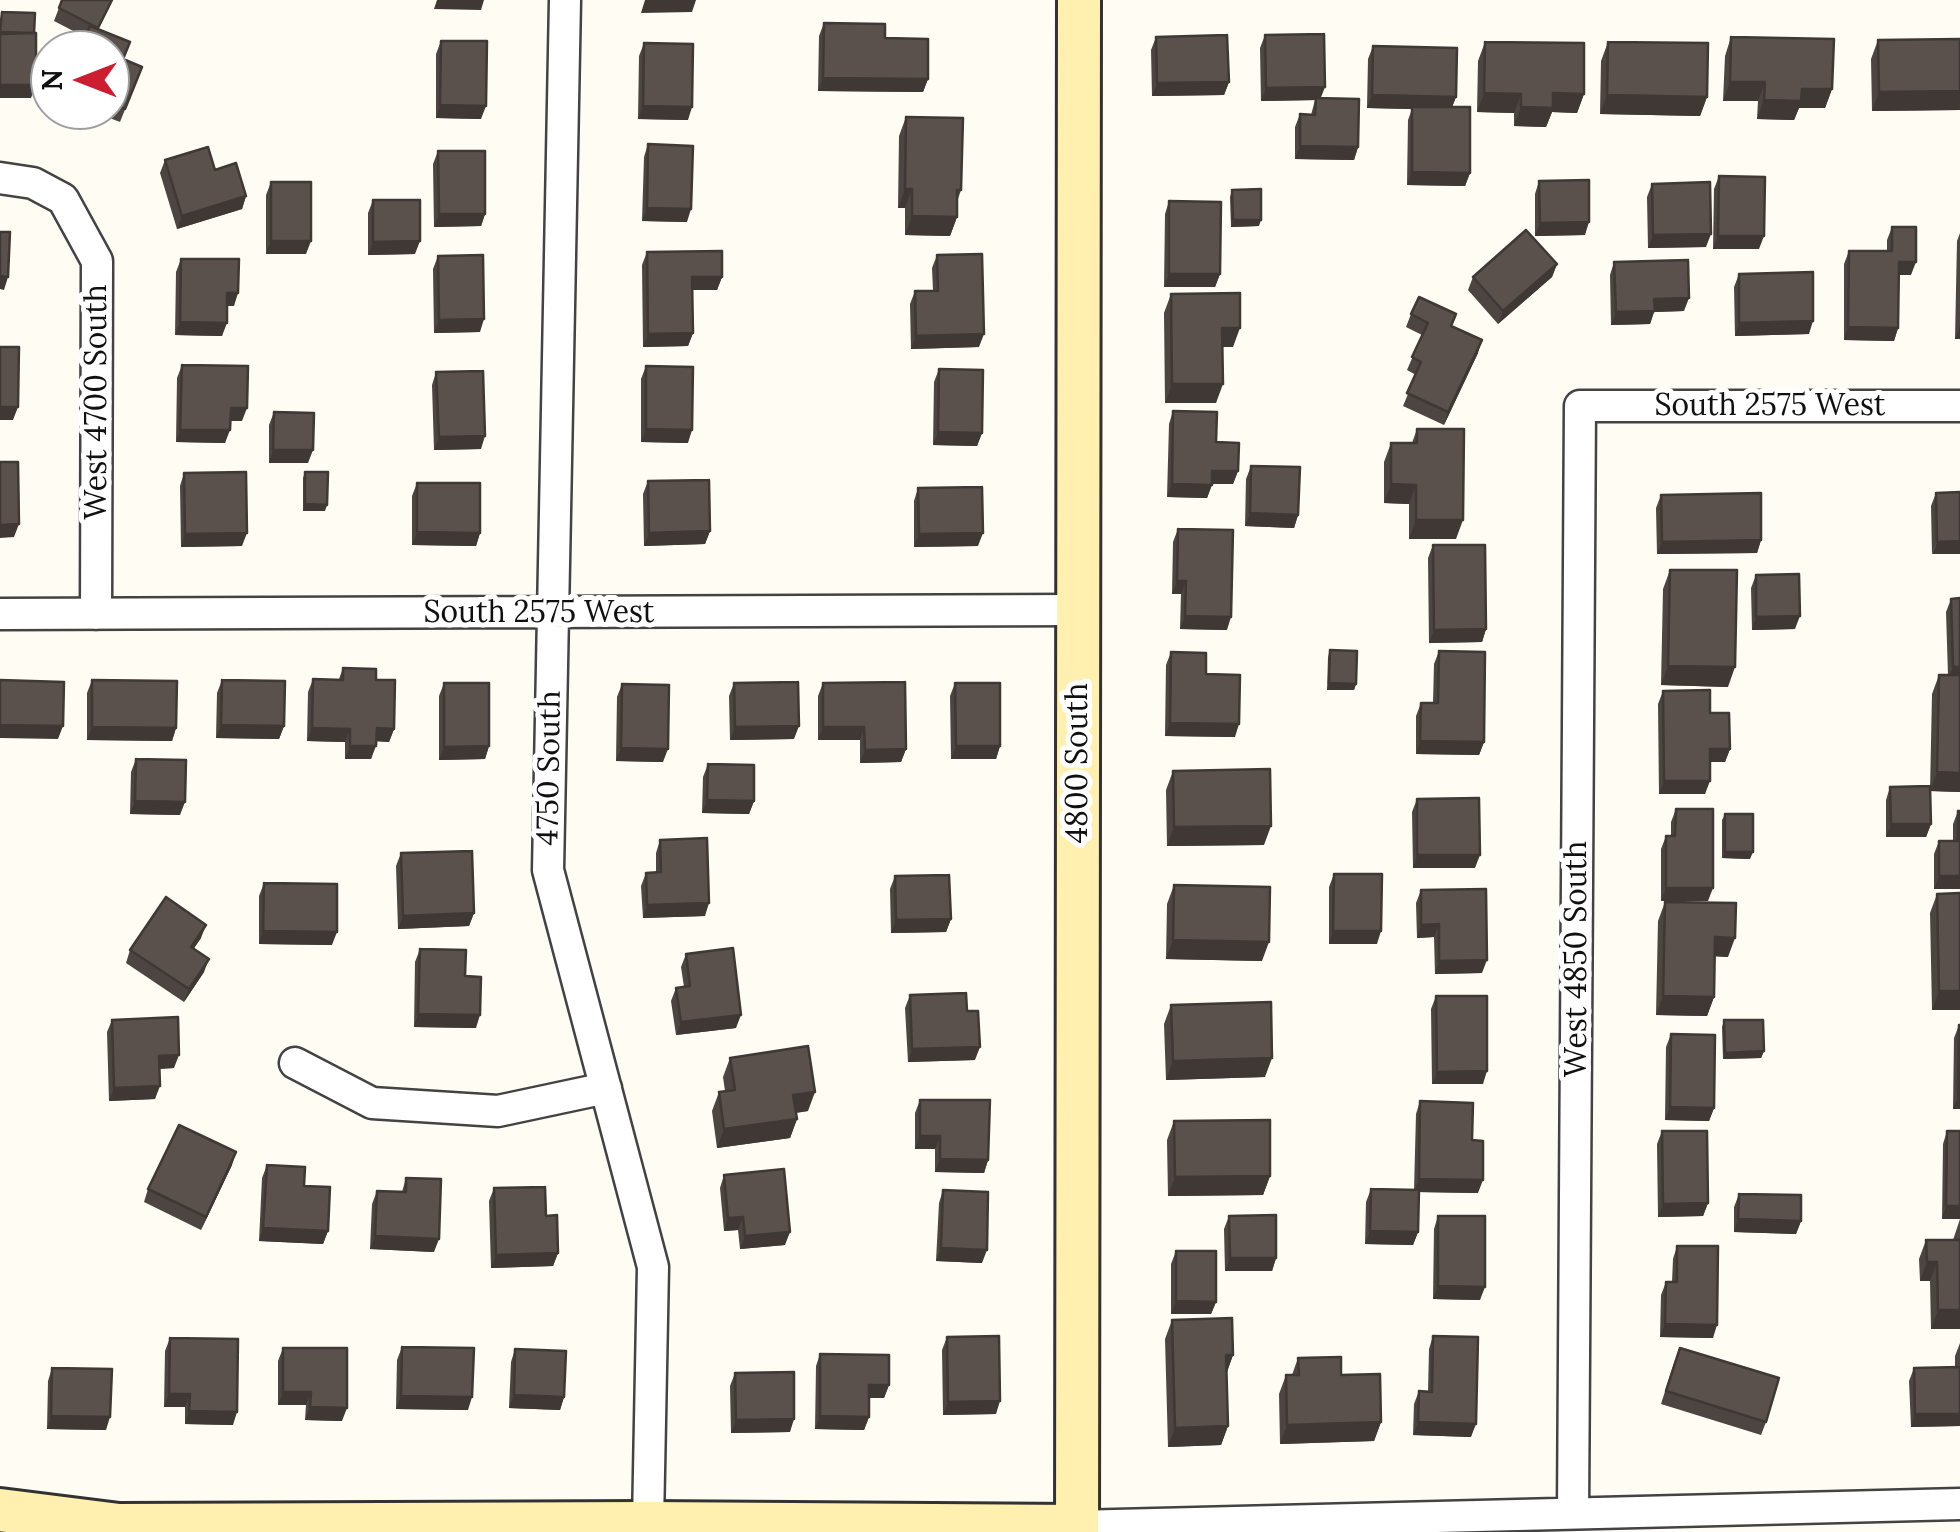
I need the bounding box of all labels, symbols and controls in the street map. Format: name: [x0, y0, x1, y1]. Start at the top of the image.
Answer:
north arrow: [30, 30, 130, 130]
text: N: [34, 69, 70, 91]
street label: West 4700 South: [79, 284, 115, 520]
street label: South 2575 West: [1655, 388, 1885, 424]
street label: South 2575 West: [424, 595, 654, 631]
street label: 4800 South: [1060, 683, 1096, 843]
street label: 4750 South: [531, 690, 569, 846]
street label: West 4850 South: [1559, 841, 1595, 1077]

